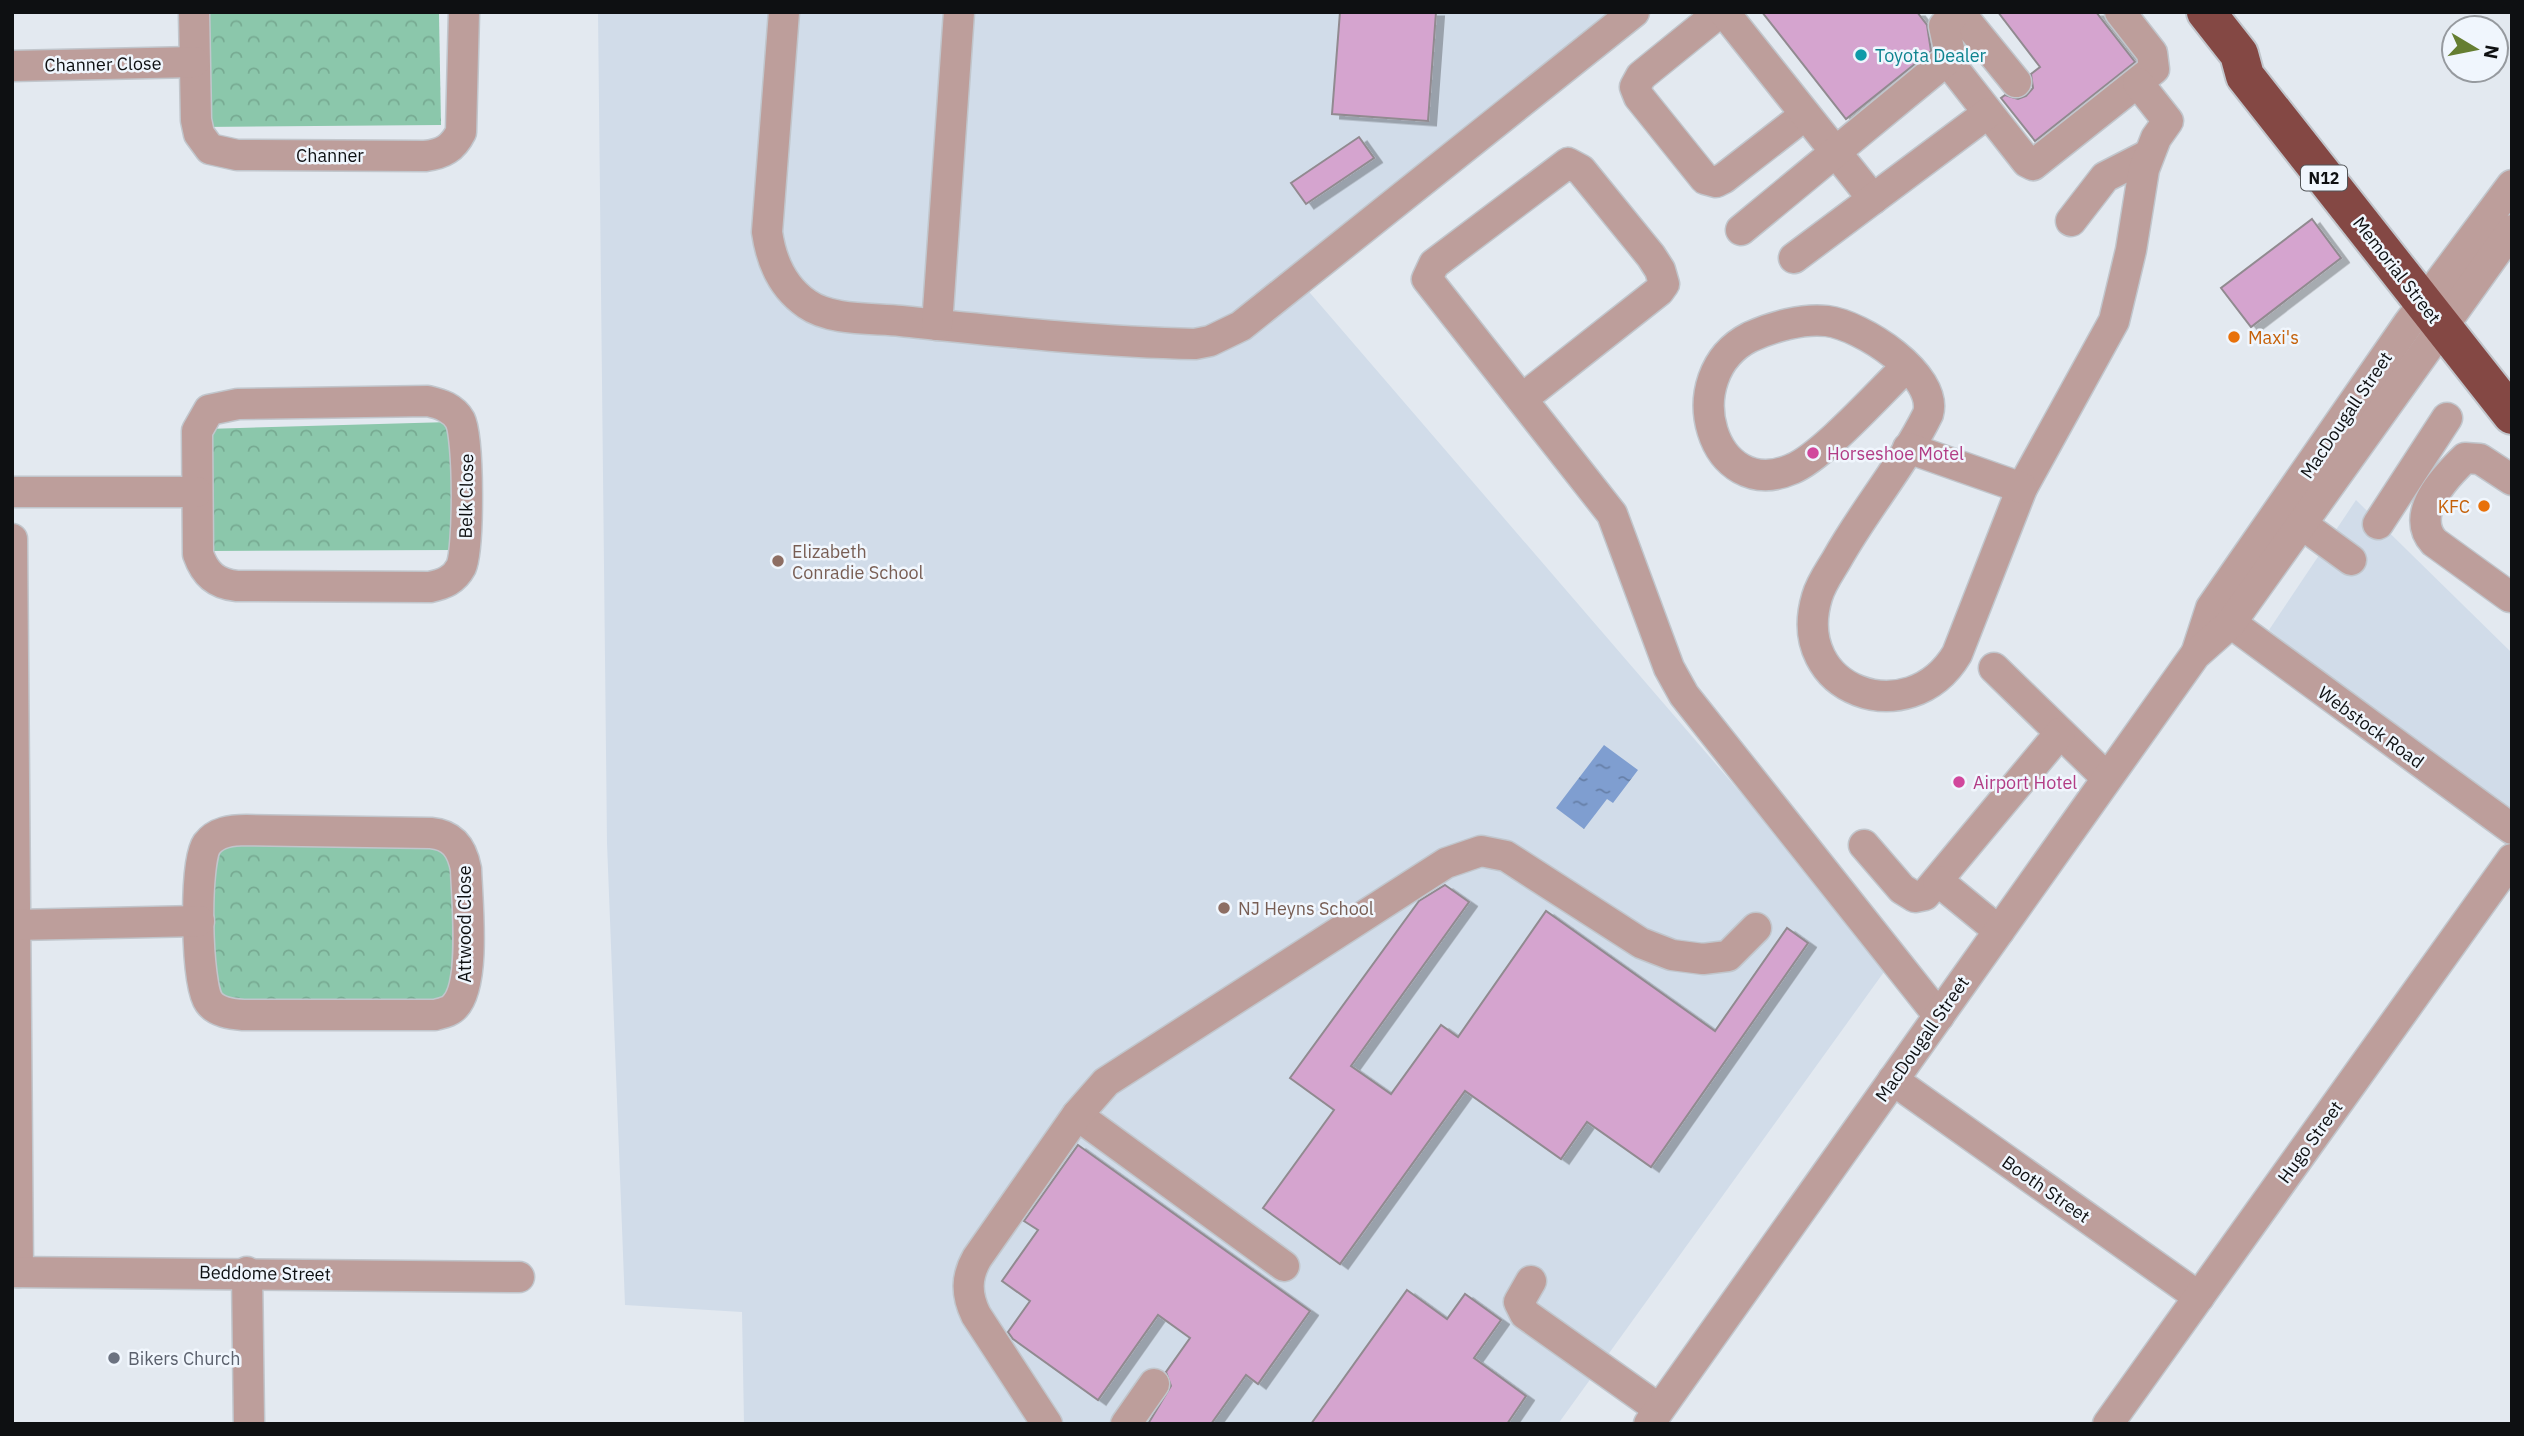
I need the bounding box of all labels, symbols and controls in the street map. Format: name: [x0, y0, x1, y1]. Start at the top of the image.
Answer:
north arrow: [2440, 14, 2510, 84]
text: N: [2479, 43, 2505, 61]
place label: Toyota Dealer: [1875, 44, 1987, 67]
marker: Toyota Dealer: [1853, 47, 1869, 63]
street label: Channer Close: [44, 51, 162, 77]
street label: Channer: [296, 144, 364, 167]
road number: N12: [2301, 166, 2347, 190]
street label: Memorial Street: [2348, 212, 2446, 328]
place label: Maxi's: [2248, 326, 2299, 349]
marker: Maxi's: [2226, 329, 2242, 345]
street label: MacDougall Street: [2295, 347, 2397, 483]
place label: Horseshoe Motel: [1827, 442, 1964, 465]
marker: Horseshoe Motel: [1805, 445, 1821, 461]
street label: Belk Close: [454, 453, 478, 539]
place label: KFC: [2438, 495, 2470, 518]
marker: KFC: [2476, 498, 2492, 514]
place label: Elizabeth Conradie School: [792, 540, 924, 584]
marker: Elizabeth Conradie School: [770, 553, 786, 569]
street label: Webstock Road: [2314, 681, 2428, 773]
place label: Airport Hotel: [1973, 771, 2077, 794]
marker: Airport Hotel: [1951, 774, 1967, 790]
street label: Attwood Close: [453, 865, 476, 983]
place label: NJ Heyns School: [1238, 897, 1374, 920]
marker: NJ Heyns School: [1216, 900, 1232, 916]
street label: MacDougall Street: [1870, 972, 1974, 1106]
street label: Hugo Street: [2272, 1096, 2348, 1188]
street label: Booth Street: [1998, 1150, 2094, 1228]
street label: Beddome Street: [199, 1260, 331, 1286]
place label: Bikers Church: [128, 1347, 240, 1370]
marker: Bikers Church: [106, 1350, 122, 1366]

